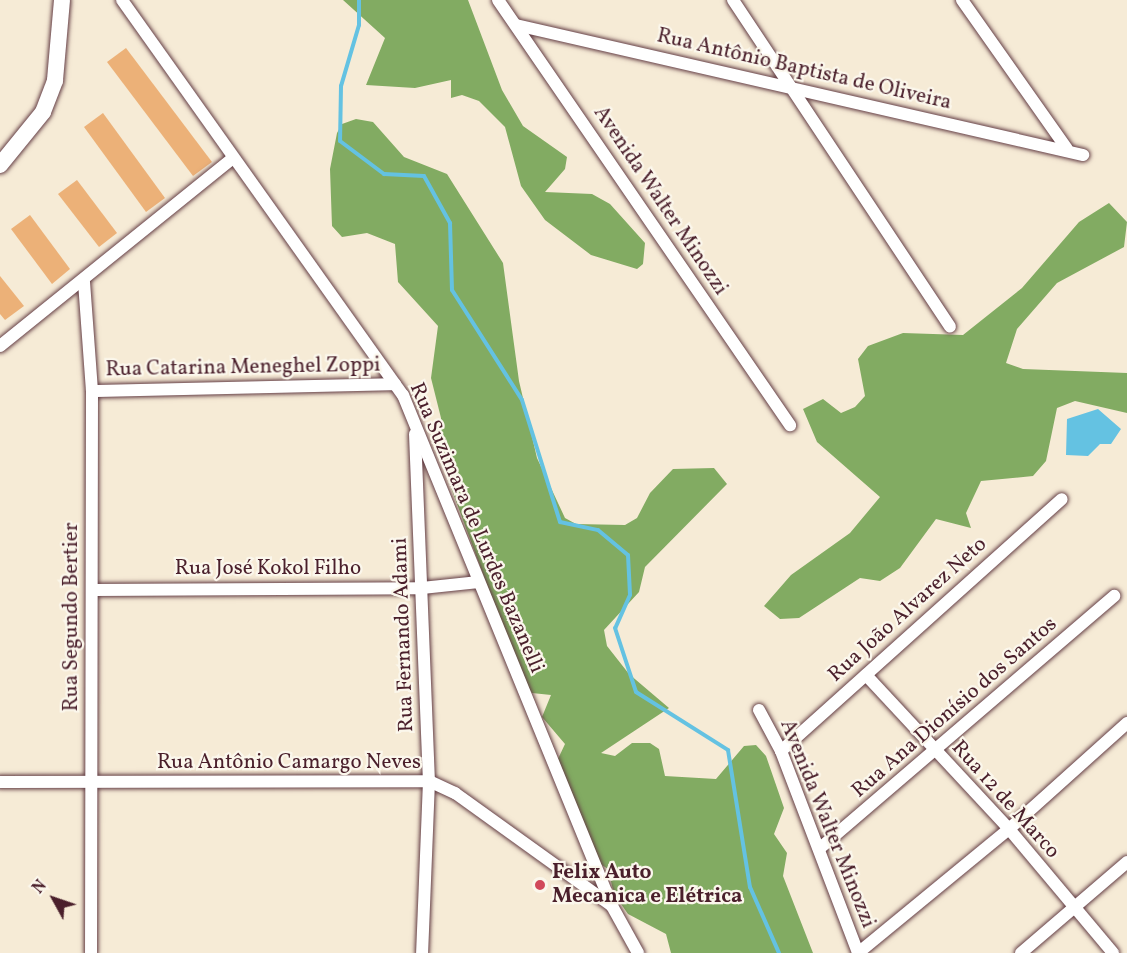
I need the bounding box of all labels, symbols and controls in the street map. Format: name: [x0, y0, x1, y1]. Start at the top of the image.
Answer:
street label: Rua Antônio Baptista de Oliveira: [654, 24, 954, 116]
street label: Avenida Walter Minozzi: [587, 101, 733, 301]
street label: Rua Catarina Meneghel Zoppi: [105, 353, 381, 383]
street label: Rua Suzimara de Lurdes Bazanelli: [403, 379, 549, 677]
street label: Rua Segundo Bertier: [59, 522, 85, 712]
street label: Rua João Alvarez Neto: [823, 532, 993, 688]
street label: Rua Fernando Adami: [388, 537, 420, 733]
street label: Rua José Kokol Filho: [175, 556, 361, 582]
street label: Rua Ana Dionísio dos Santos: [847, 612, 1063, 804]
street label: Avenida Walter Minozzi: [774, 716, 880, 932]
street label: Rua 12 de Marco: [945, 736, 1065, 864]
street label: Rua Antônio Camargo Neves: [157, 750, 421, 776]
place label: Felix Auto Mecanica e Elétrica: [552, 860, 742, 910]
north arrow: [24, 869, 84, 929]
text: N: [28, 876, 52, 899]
marker: Felix Auto Mecanica e Elétrica: [533, 878, 547, 892]

